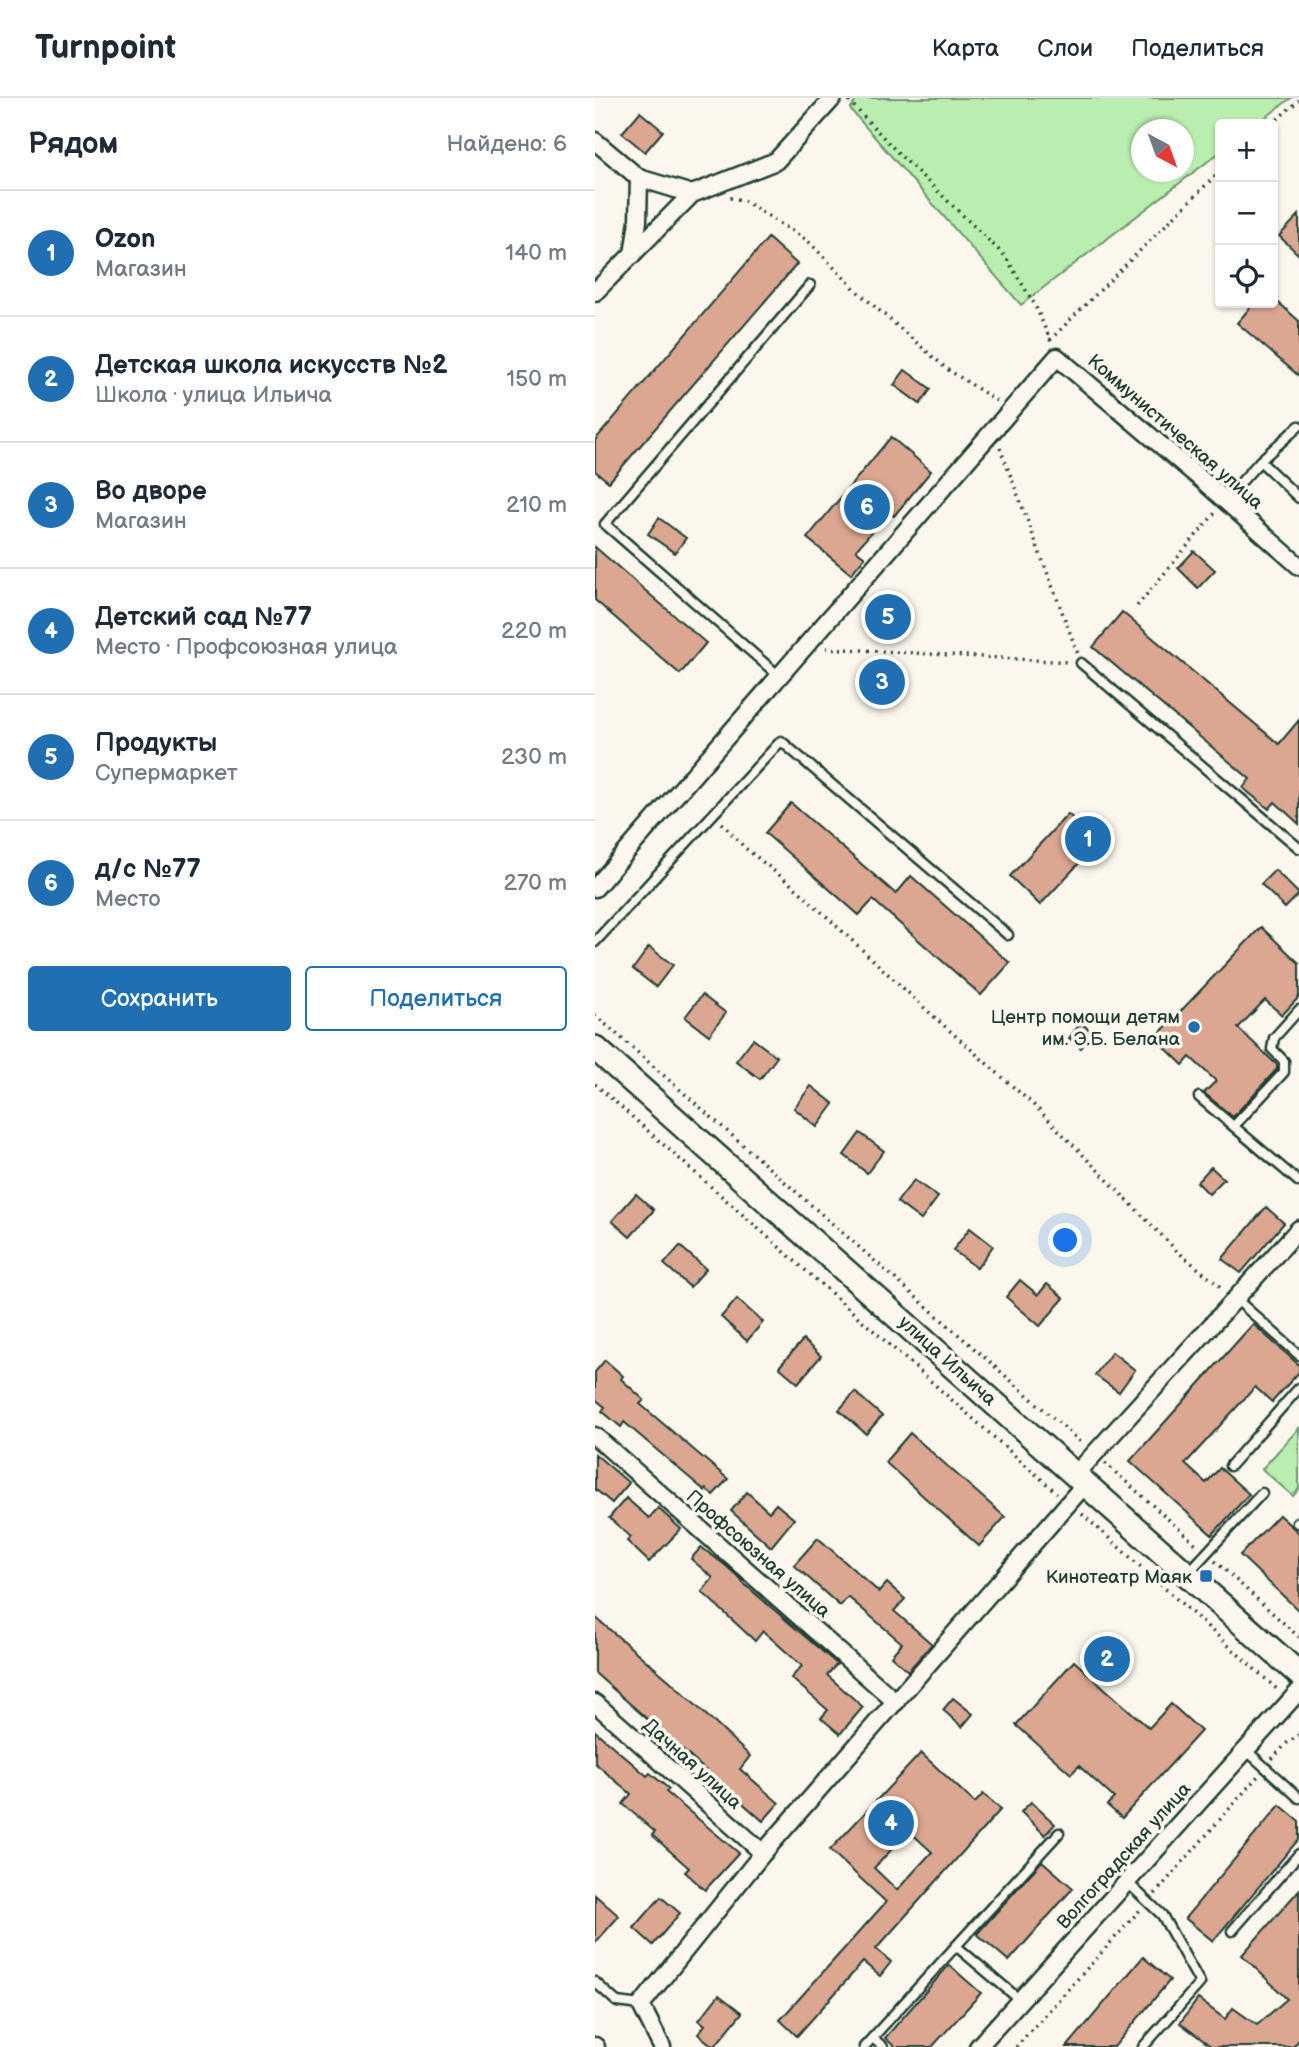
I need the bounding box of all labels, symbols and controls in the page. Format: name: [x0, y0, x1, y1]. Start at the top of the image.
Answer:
text: Turnpoint: [35, 28, 176, 68]
text: Карта: [932, 34, 999, 63]
text: Слои: [1037, 34, 1093, 63]
text: Поделиться: [1131, 34, 1264, 63]
north arrow: [1131, 119, 1194, 182]
map controls: [1215, 119, 1278, 308]
button: +: [1215, 119, 1278, 182]
text: Рядом: [28, 126, 118, 162]
text: Найдено: 6: [446, 130, 567, 158]
button: −: [1215, 182, 1278, 245]
text: Ozon: [95, 224, 156, 255]
text: 1: [46, 239, 56, 267]
text: 140 m: [505, 239, 567, 267]
button: locate: [1215, 245, 1278, 308]
text: Магазин: [95, 255, 187, 283]
text: Детская школа искусств №2: [95, 350, 448, 381]
street label: Коммунистическая улица: [1083, 350, 1268, 515]
text: 2: [44, 365, 58, 393]
text: 150 m: [506, 365, 567, 393]
text: Школа · улица Ильича: [95, 381, 332, 409]
text: Во дворе: [95, 476, 207, 507]
pin: 6: [844, 481, 890, 533]
text: 3: [44, 491, 58, 519]
text: 210 m: [506, 491, 567, 519]
text: Магазин: [95, 507, 187, 535]
pin: 5: [865, 591, 911, 643]
text: Детский сад №77: [95, 602, 312, 633]
text: 4: [44, 617, 58, 645]
text: 220 m: [501, 617, 567, 645]
text: Место · Профсоюзная улица: [95, 633, 398, 661]
pin: 3: [859, 656, 905, 708]
text: Продукты: [95, 728, 217, 759]
text: 5: [44, 743, 58, 771]
text: 230 m: [501, 743, 567, 771]
text: Супермаркет: [95, 759, 238, 787]
pin: 1: [1065, 813, 1111, 865]
text: д/с №77: [95, 854, 201, 885]
text: 6: [44, 869, 58, 897]
text: 270 m: [503, 869, 567, 897]
text: Место: [95, 885, 161, 913]
button: Сохранить: [28, 966, 291, 1031]
button: Поделиться: [305, 966, 567, 1031]
place label: Центр помощи детям им. Э.Б. Белана: [991, 1006, 1180, 1051]
marker: Центр помощи детям им. Э.Б. Белана: [1186, 1019, 1202, 1035]
your location: [1048, 1223, 1082, 1257]
street label: улица Ильича: [893, 1311, 1001, 1411]
street label: Профсоюзная улица: [681, 1485, 835, 1623]
place label: Кинотеатр Маяк: [1046, 1566, 1192, 1589]
marker: Кинотеатр Маяк: [1198, 1568, 1214, 1584]
pin: 2: [1084, 1633, 1130, 1685]
street label: Дачная улица: [638, 1714, 746, 1814]
street label: Волгоградская улица: [1052, 1778, 1196, 1934]
pin: 4: [868, 1797, 914, 1849]

